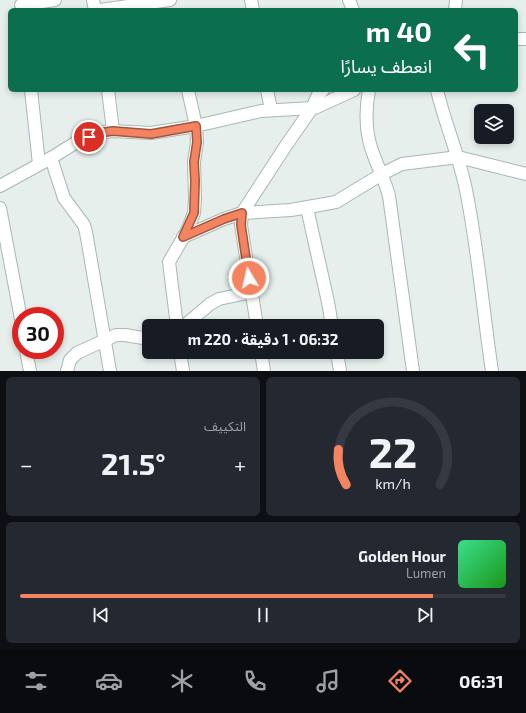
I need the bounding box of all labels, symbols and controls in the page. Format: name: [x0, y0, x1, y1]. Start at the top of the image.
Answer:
text: 40 m: [366, 14, 432, 48]
icon: left: [446, 24, 498, 76]
text: انعطف يسارًا: [341, 55, 432, 77]
map controls: [474, 104, 514, 144]
button: layers: [474, 104, 514, 144]
pin: [72, 120, 106, 154]
icon: arrive: [78, 126, 100, 148]
position arrow: [228, 257, 270, 299]
speed limit sign: 30: [12, 307, 64, 359]
text: 06:32 · 1 دقيقة · 220 m: [188, 330, 338, 348]
text: التكييف: [204, 418, 246, 434]
text: 22: [369, 425, 417, 475]
text: 21.5°: [101, 445, 166, 481]
text: −: [20, 451, 33, 477]
text: +: [234, 451, 246, 477]
text: km/h: [375, 474, 411, 491]
text: Golden Hour: [358, 547, 446, 565]
text: Lumen: [406, 565, 446, 581]
icon: previous: [90, 604, 112, 626]
icon: pause: [252, 604, 274, 626]
icon: next: [414, 604, 436, 626]
icon: filters: [22, 667, 50, 695]
icon: car: [95, 667, 123, 695]
icon: climate: [168, 667, 196, 695]
icon: phone: [241, 667, 269, 695]
icon: music: [314, 667, 342, 695]
icon: directions: [386, 667, 414, 695]
text: 06:31: [459, 670, 504, 692]

